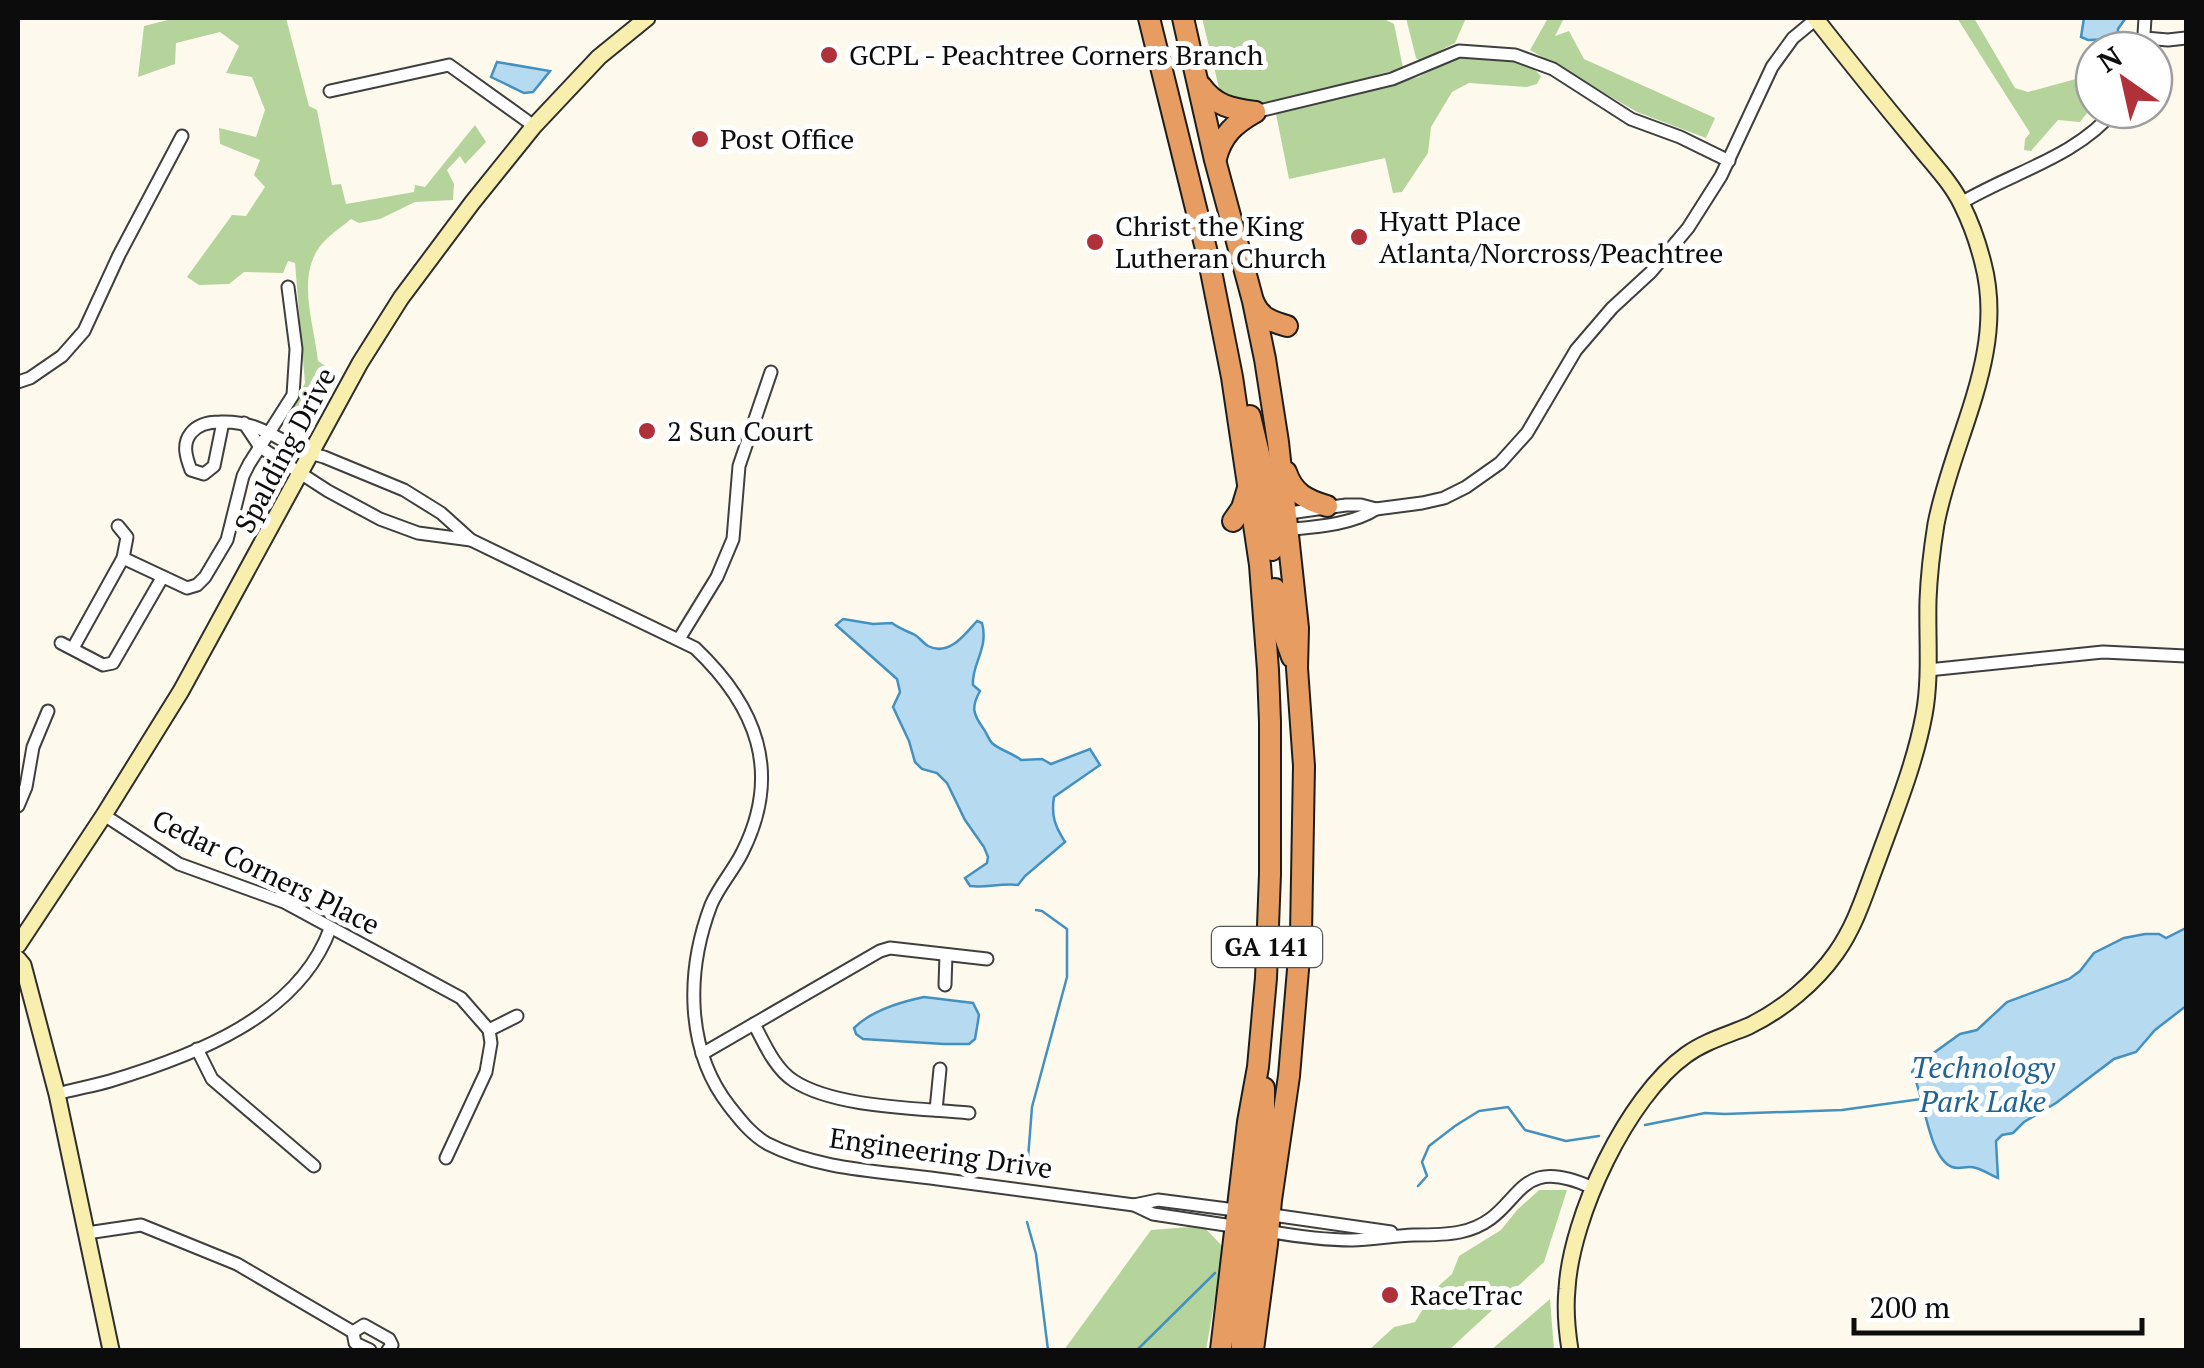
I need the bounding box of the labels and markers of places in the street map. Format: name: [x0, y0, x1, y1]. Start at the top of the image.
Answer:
place label: GCPL - Peachtree Corners Branch: [849, 36, 1264, 73]
marker: GCPL - Peachtree Corners Branch: [818, 44, 840, 66]
place label: Post Office: [720, 120, 854, 157]
marker: Post Office: [689, 128, 711, 150]
place label: Hyatt Place Atlanta/Norcross/Peachtree: [1379, 202, 1723, 271]
place label: Christ the King Lutheran Church: [1115, 207, 1326, 276]
marker: Hyatt Place Atlanta/Norcross/Peachtree: [1348, 226, 1370, 248]
marker: Christ the King Lutheran Church: [1084, 231, 1106, 253]
place label: 2 Sun Court: [667, 412, 814, 449]
marker: 2 Sun Court: [636, 420, 658, 442]
place label: RaceTrac: [1410, 1276, 1523, 1313]
marker: RaceTrac: [1379, 1284, 1401, 1306]

